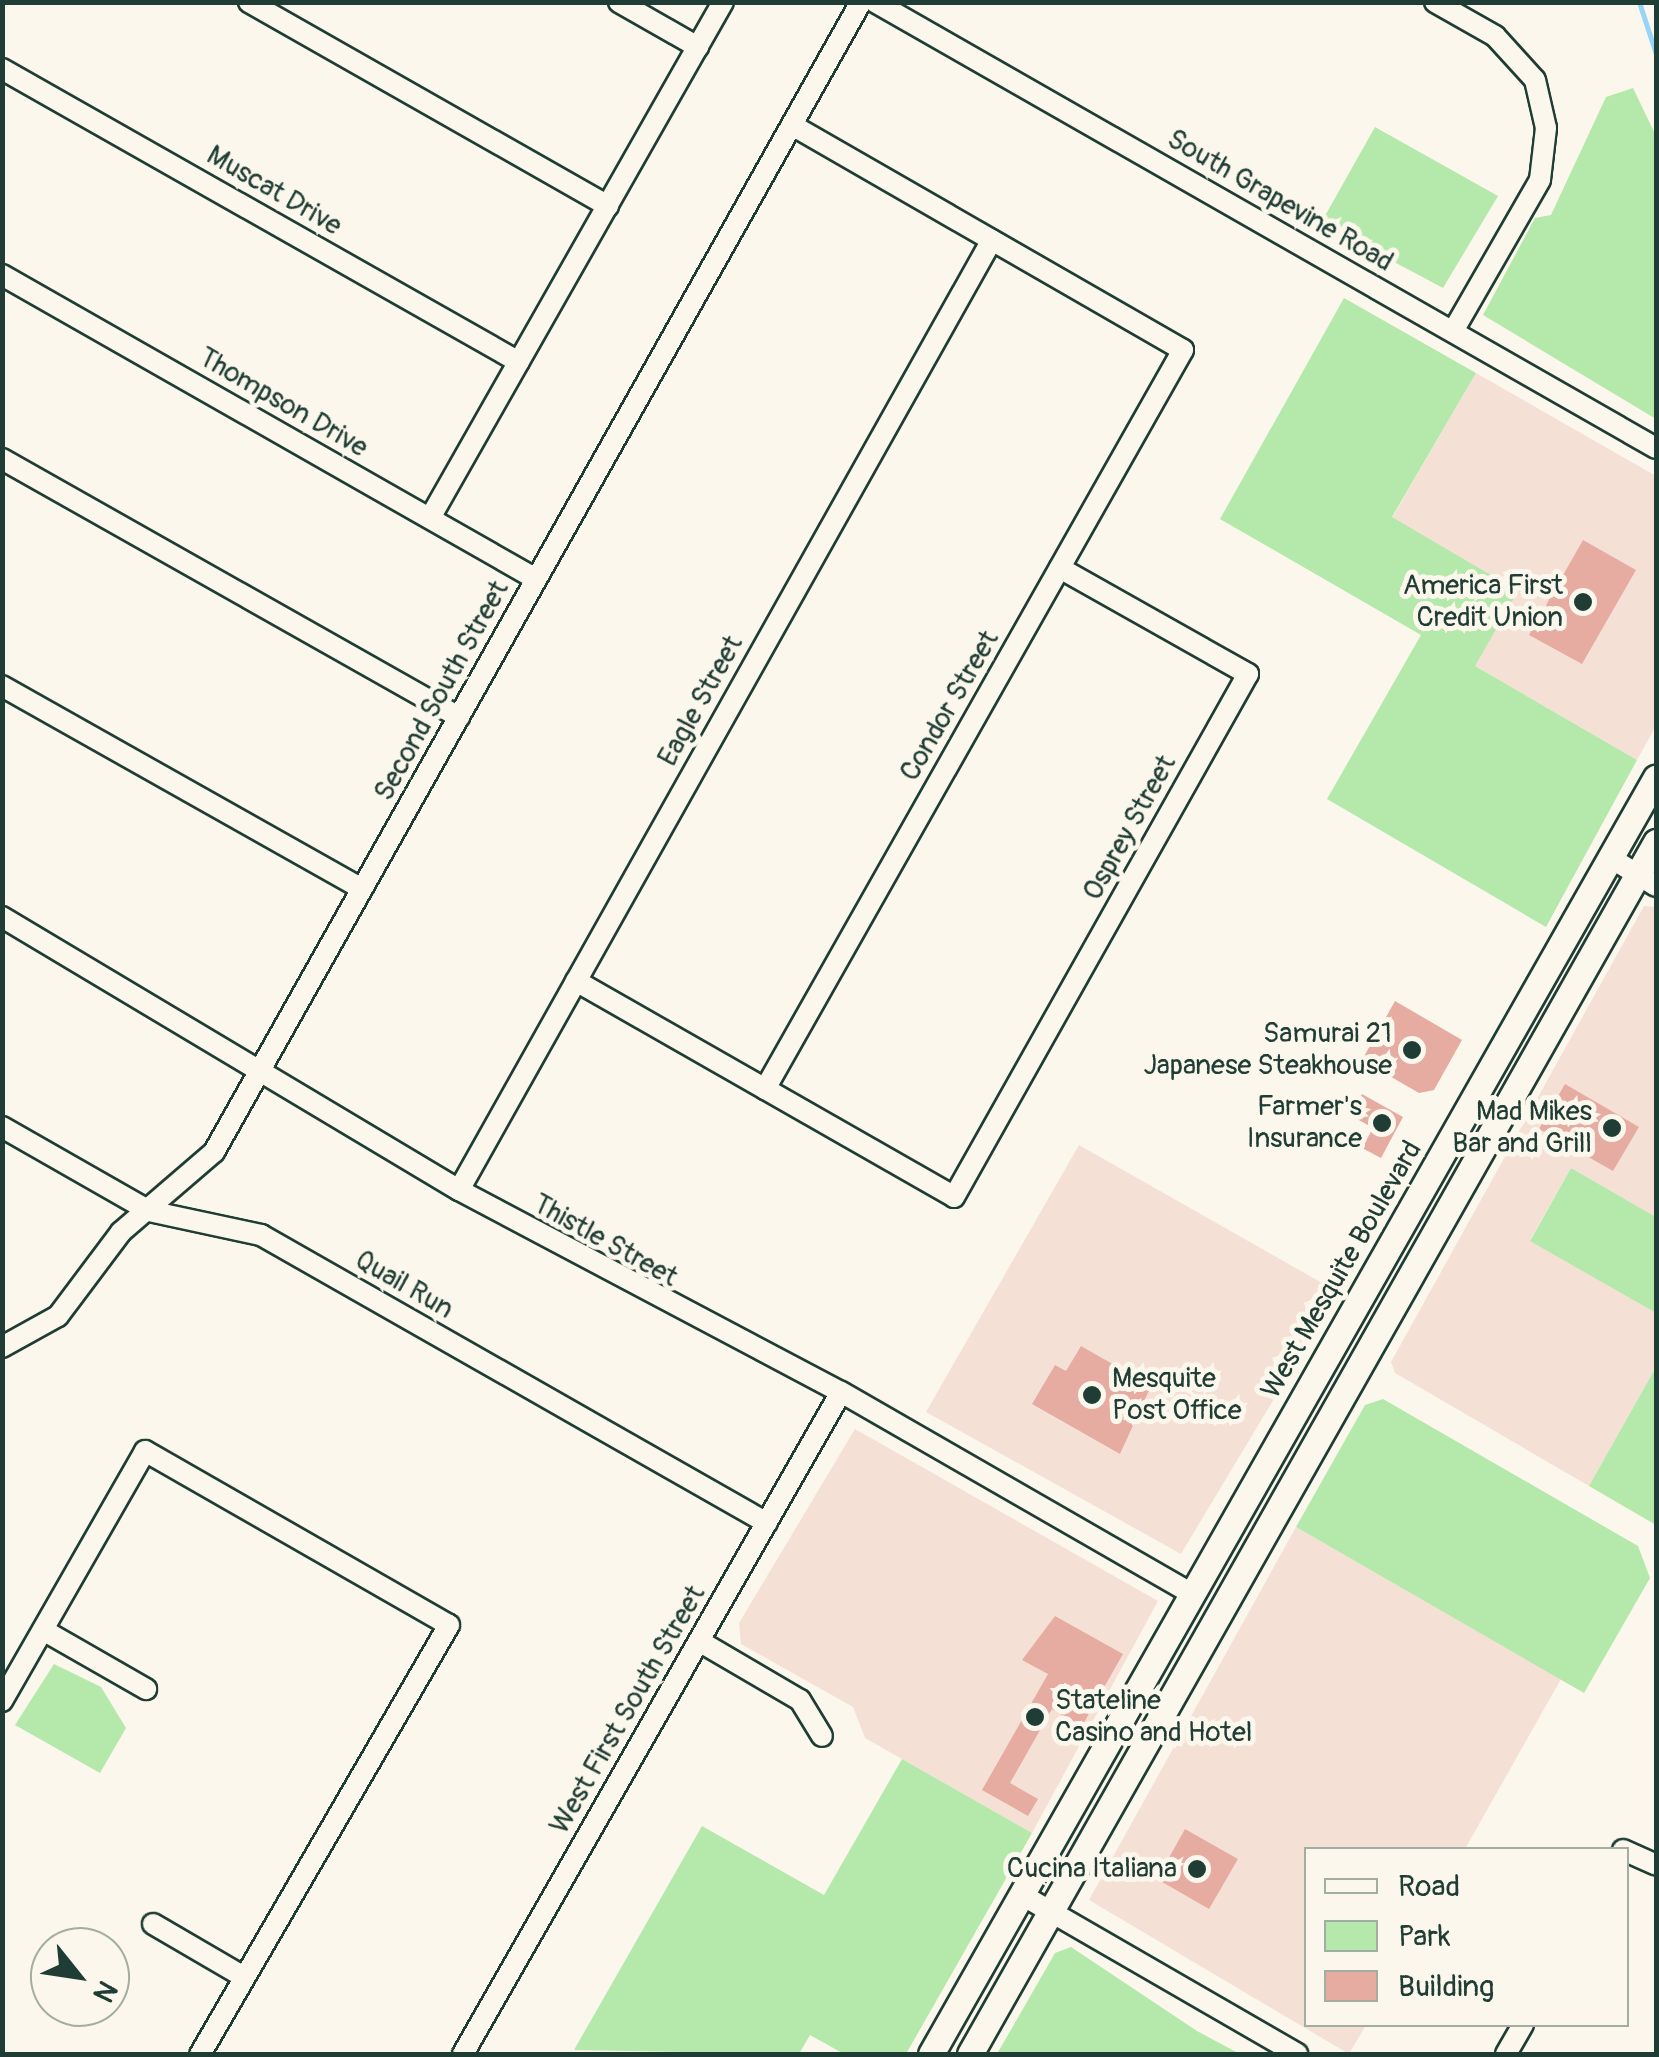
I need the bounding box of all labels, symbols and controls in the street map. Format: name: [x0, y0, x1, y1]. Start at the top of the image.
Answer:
street label: South Grapevine Road: [1161, 123, 1399, 279]
street label: Muscat Drive: [201, 139, 347, 243]
street label: Thompson Drive: [192, 341, 374, 465]
place label: America First Credit Union: [1403, 569, 1563, 635]
street label: Second South Street: [368, 575, 516, 807]
marker: America First Credit Union: [1572, 591, 1594, 613]
street label: Condor Street: [893, 625, 1007, 787]
street label: Eagle Street: [651, 630, 751, 772]
street label: Osprey Street: [1076, 750, 1184, 906]
place label: Samurai 21 Japanese Steakhouse: [1143, 1017, 1392, 1083]
marker: Samurai 21 Japanese Steakhouse: [1401, 1039, 1423, 1061]
place label: Farmer's Insurance: [1247, 1090, 1362, 1156]
place label: Mad Mikes Bar and Grill: [1452, 1095, 1592, 1161]
marker: Farmer's Insurance: [1371, 1112, 1393, 1134]
marker: Mad Mikes Bar and Grill: [1601, 1117, 1623, 1139]
street label: West Mesquite Boulevard: [1255, 1135, 1429, 1405]
street label: Thistle Street: [527, 1187, 683, 1295]
street label: Quail Run: [349, 1243, 459, 1327]
place label: Mesquite Post Office: [1112, 1362, 1241, 1428]
marker: Mesquite Post Office: [1081, 1384, 1103, 1406]
street label: West First South Street: [543, 1580, 713, 1840]
place label: Stateline Casino and Hotel: [1055, 1684, 1252, 1750]
marker: Stateline Casino and Hotel: [1024, 1706, 1046, 1728]
legend: [1304, 1847, 1629, 2027]
place label: Cucina Italiana: [1007, 1852, 1177, 1886]
marker: Cucina Italiana: [1186, 1858, 1208, 1880]
text: Road: [1398, 1868, 1460, 1905]
text: Park: [1398, 1918, 1451, 1955]
north arrow: [30, 1927, 130, 2027]
text: Building: [1398, 1968, 1494, 2005]
text: N: [85, 1974, 125, 2008]

